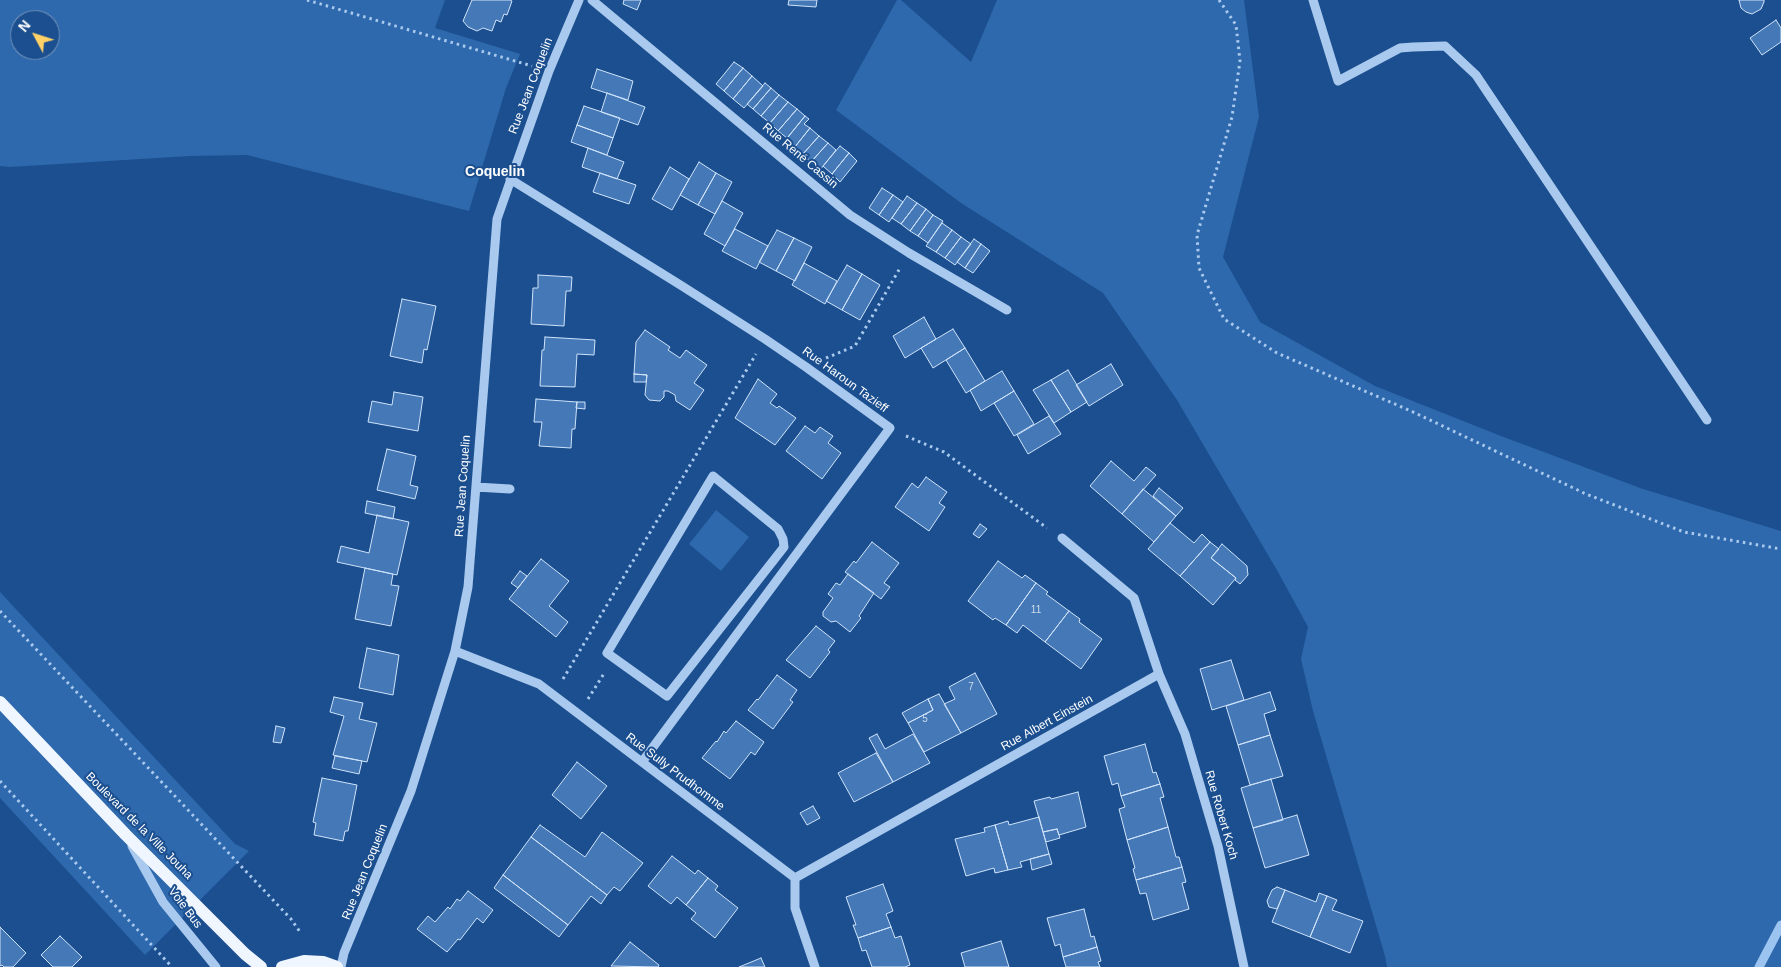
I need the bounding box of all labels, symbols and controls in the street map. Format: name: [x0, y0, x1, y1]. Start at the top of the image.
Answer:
north arrow: [10, 10, 60, 60]
text: N: [15, 17, 34, 35]
street label: Rue Jean Coquelin: [506, 36, 556, 136]
street label: Rue René Cassin: [759, 120, 841, 192]
district label: Coquelin: [465, 164, 525, 180]
street label: Rue Haroun Tazieff: [799, 344, 891, 416]
street label: Rue Jean Coquelin: [452, 435, 474, 537]
house number: 11: [1031, 604, 1041, 616]
house number: 7: [968, 681, 974, 693]
street label: Rue Albert Einstein: [999, 692, 1095, 754]
house number: 5: [922, 713, 928, 725]
street label: Rue Sully Prudhomme: [623, 730, 727, 814]
street label: Rue Robert Koch: [1201, 769, 1241, 861]
street label: Boulevard de la Ville Jouha: [83, 770, 195, 882]
street label: Rue Jean Coquelin: [339, 822, 391, 922]
street label: Voie Bus: [165, 885, 205, 931]

